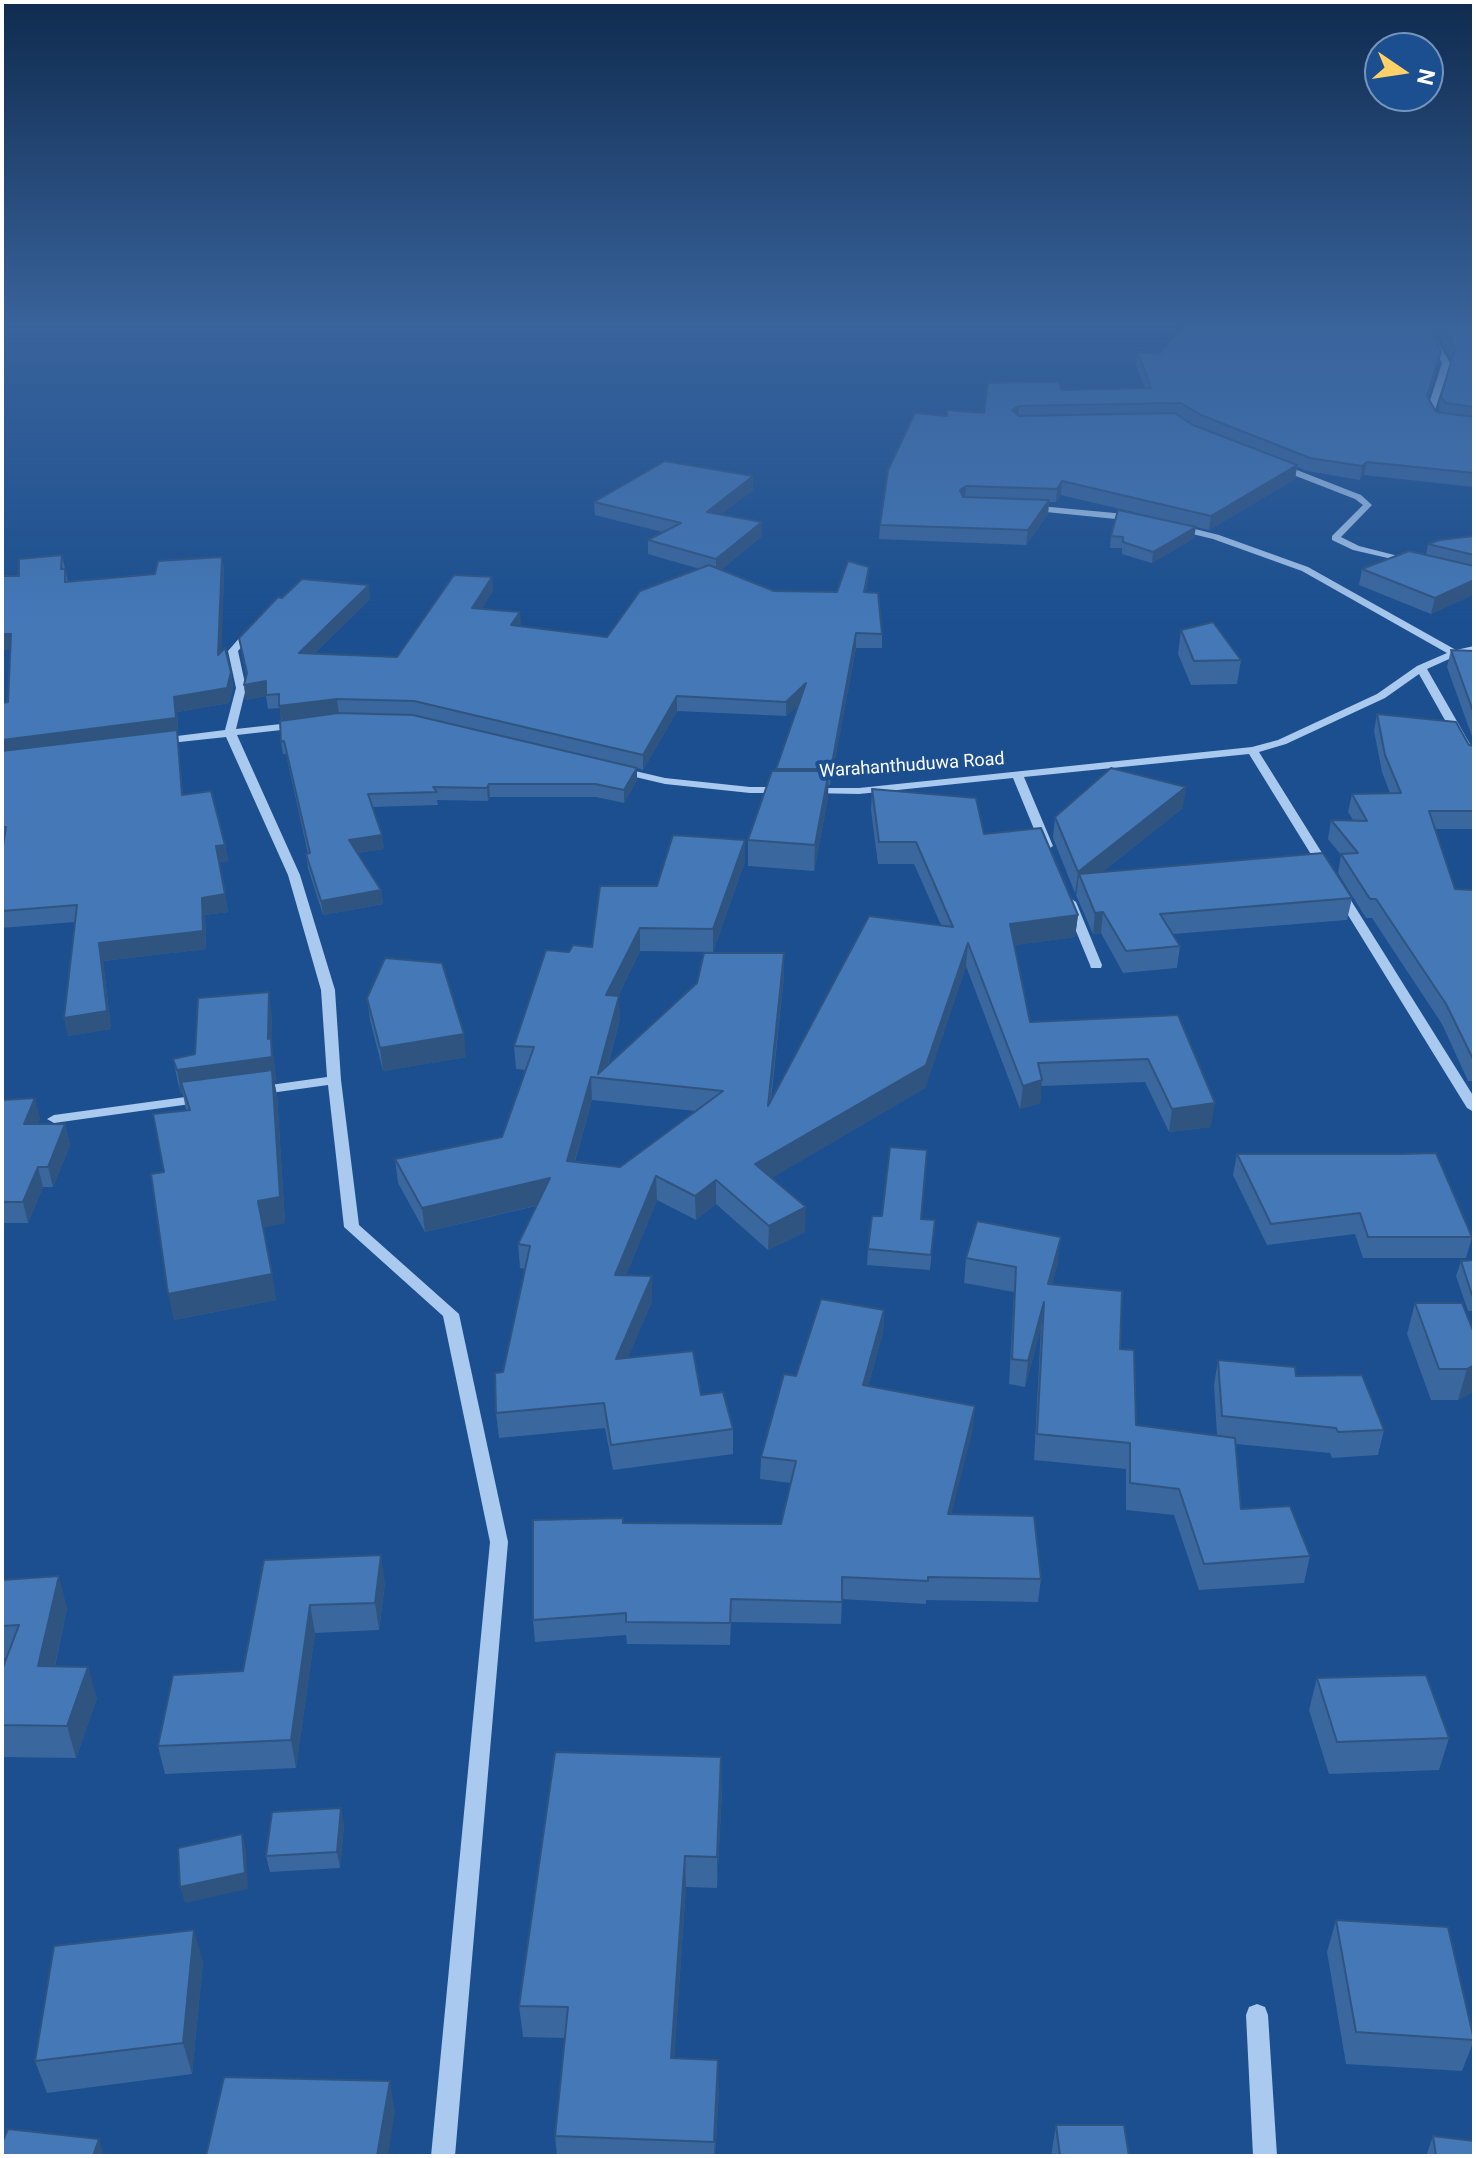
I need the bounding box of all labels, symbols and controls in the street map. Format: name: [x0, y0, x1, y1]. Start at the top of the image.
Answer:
north arrow: [1364, 32, 1444, 112]
text: N: [1412, 67, 1440, 87]
street label: Warahanthuduwa Road: [819, 749, 1005, 783]

